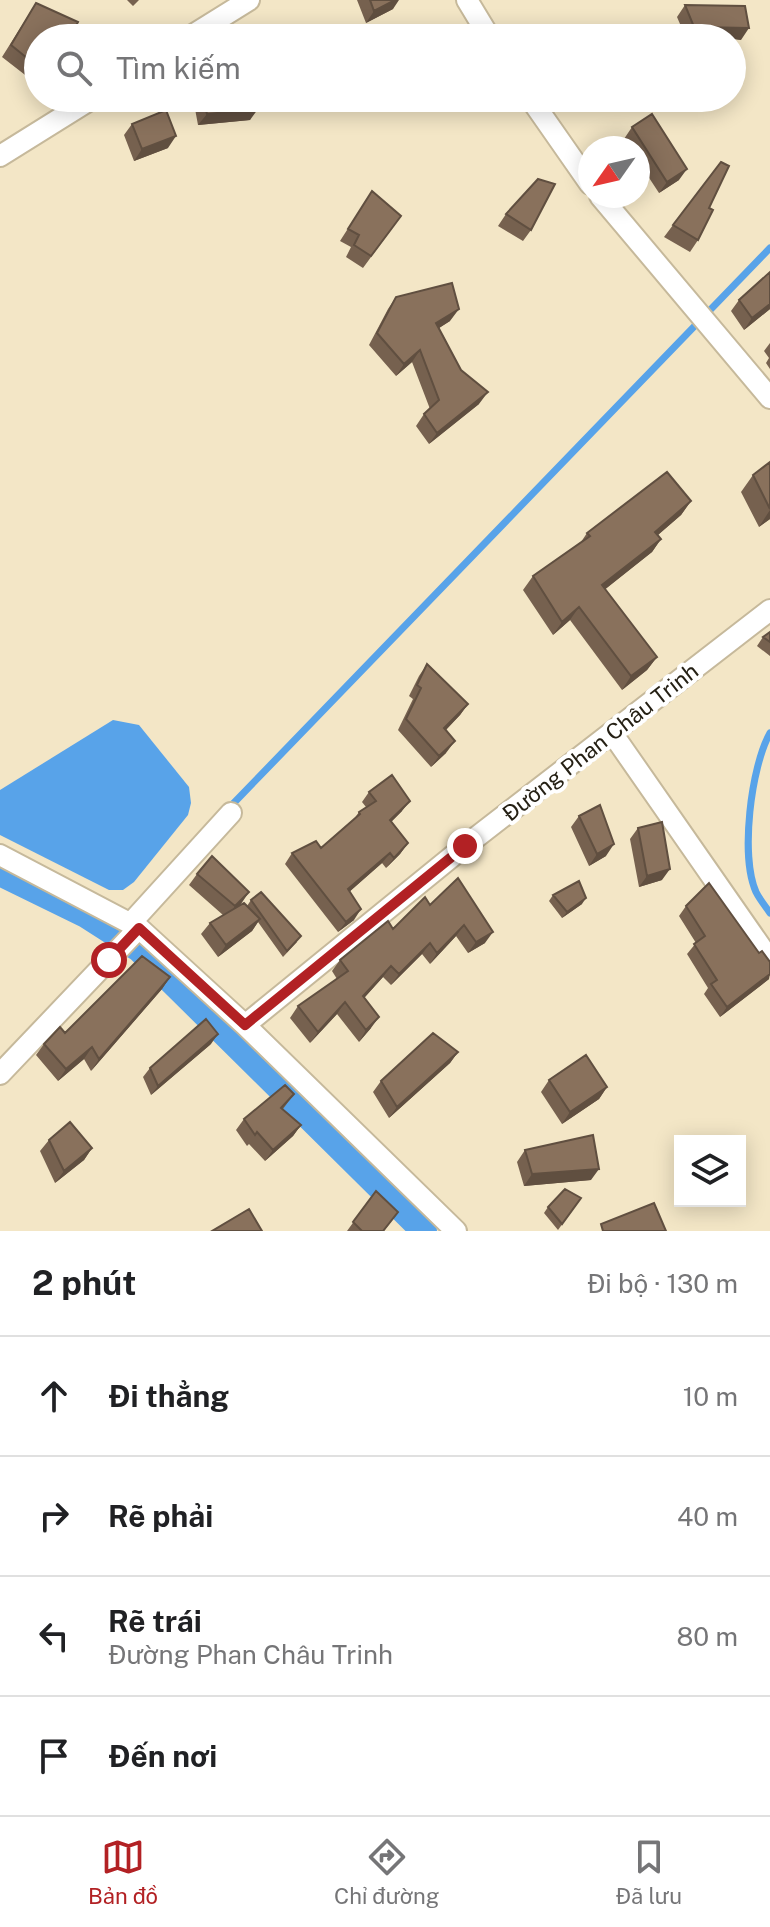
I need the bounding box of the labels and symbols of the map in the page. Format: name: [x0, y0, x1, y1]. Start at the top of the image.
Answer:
north arrow: [578, 136, 650, 208]
street label: Đường Phan Châu Trinh: [497, 657, 703, 827]
route end: [447, 828, 483, 864]
route start: [91, 942, 127, 978]

